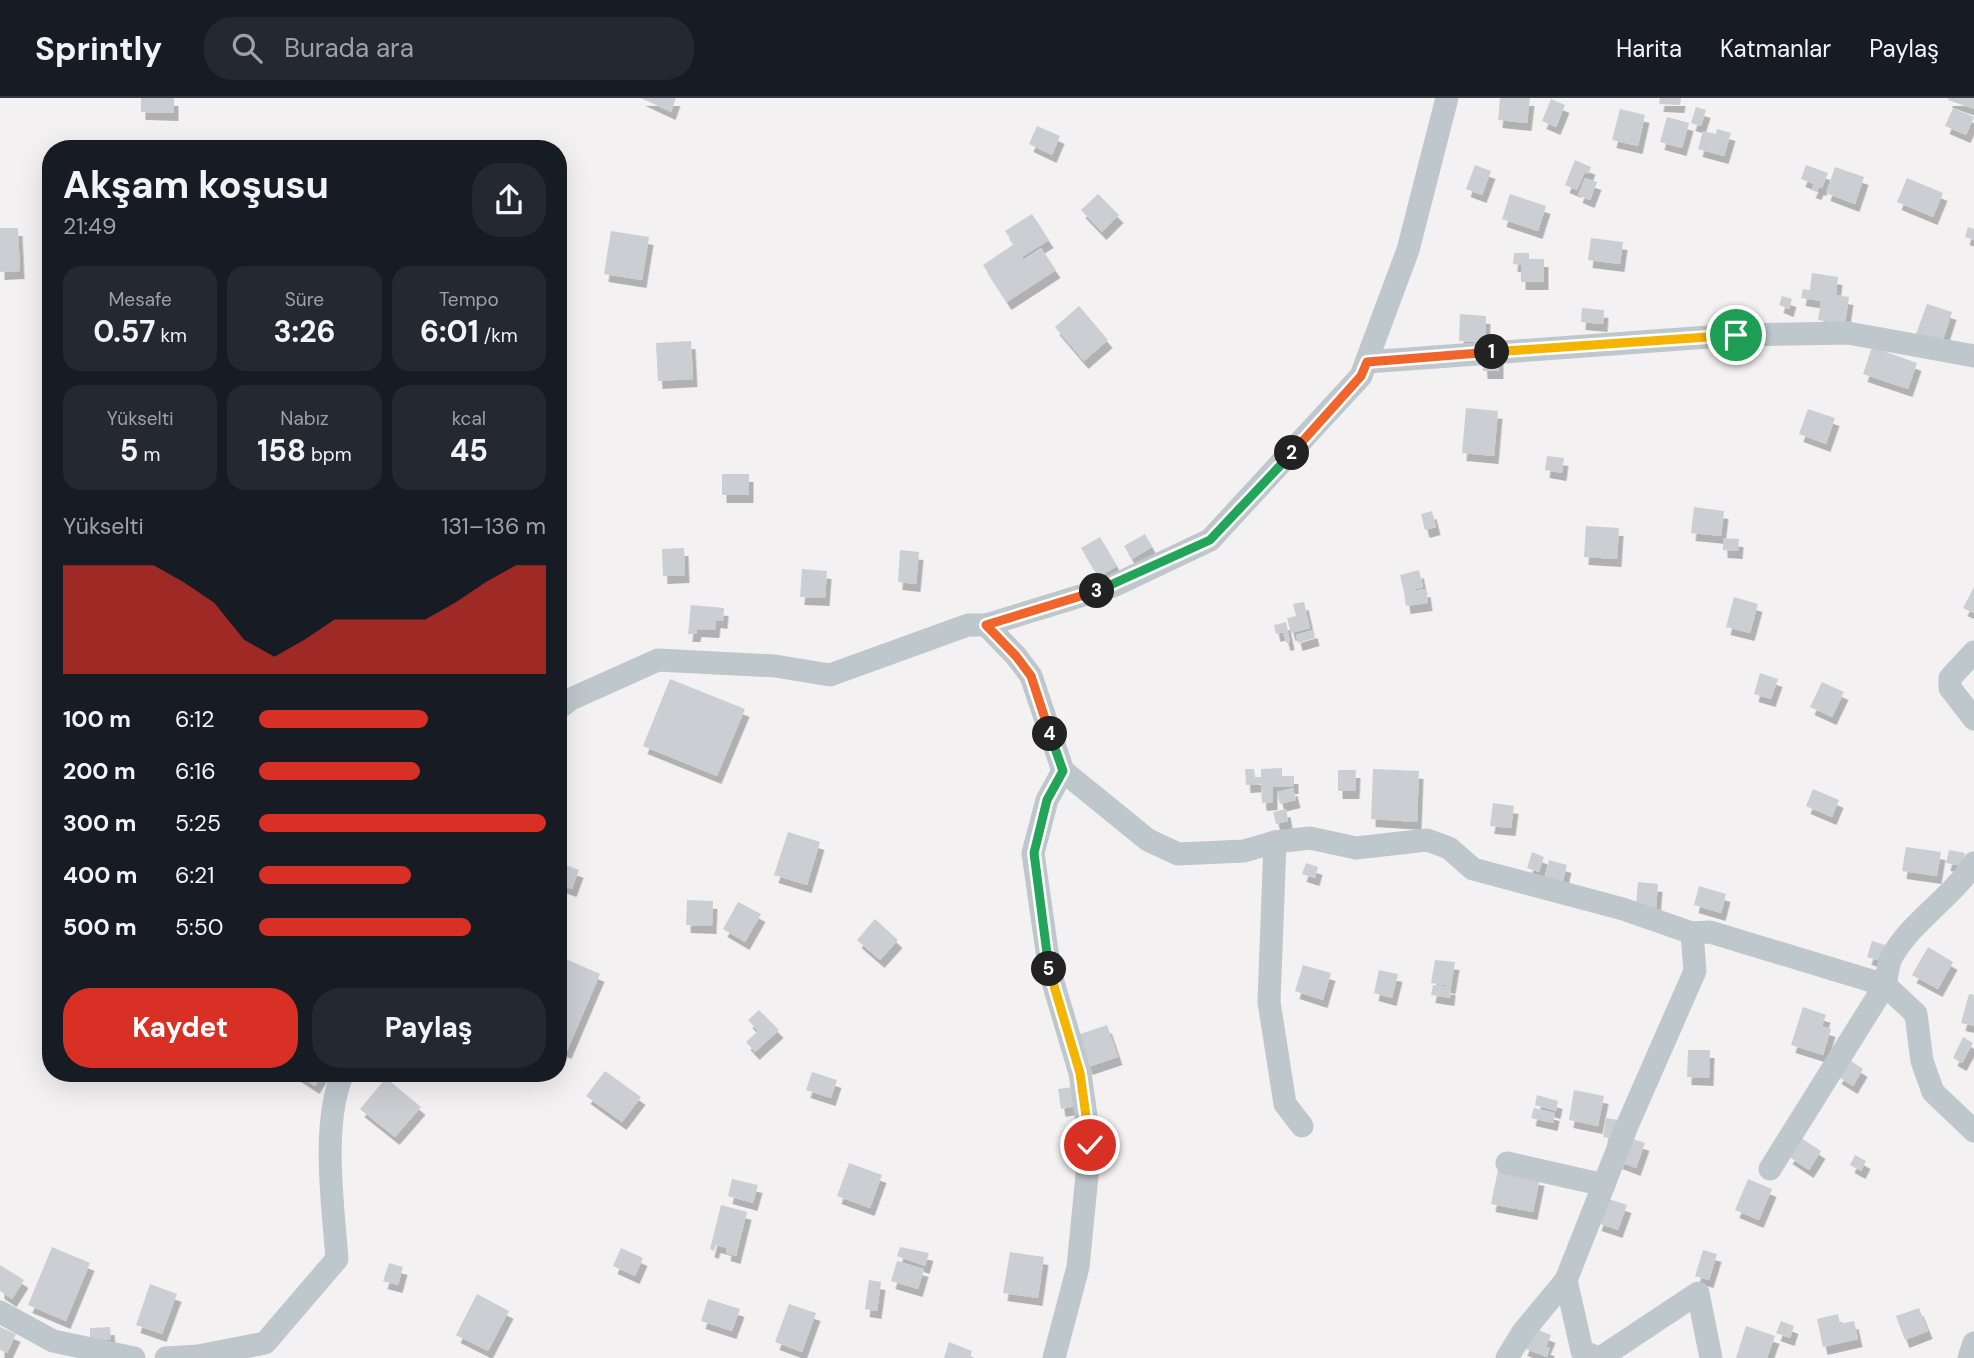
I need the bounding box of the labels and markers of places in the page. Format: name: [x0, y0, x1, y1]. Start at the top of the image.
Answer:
pin: [1706, 305, 1766, 365]
pin: 1: [1474, 334, 1510, 370]
pin: 2: [1274, 436, 1310, 470]
pin: 3: [1080, 574, 1114, 608]
pin: 4: [1032, 716, 1068, 752]
pin: 5: [1032, 952, 1066, 986]
pin: [1060, 1115, 1120, 1175]

